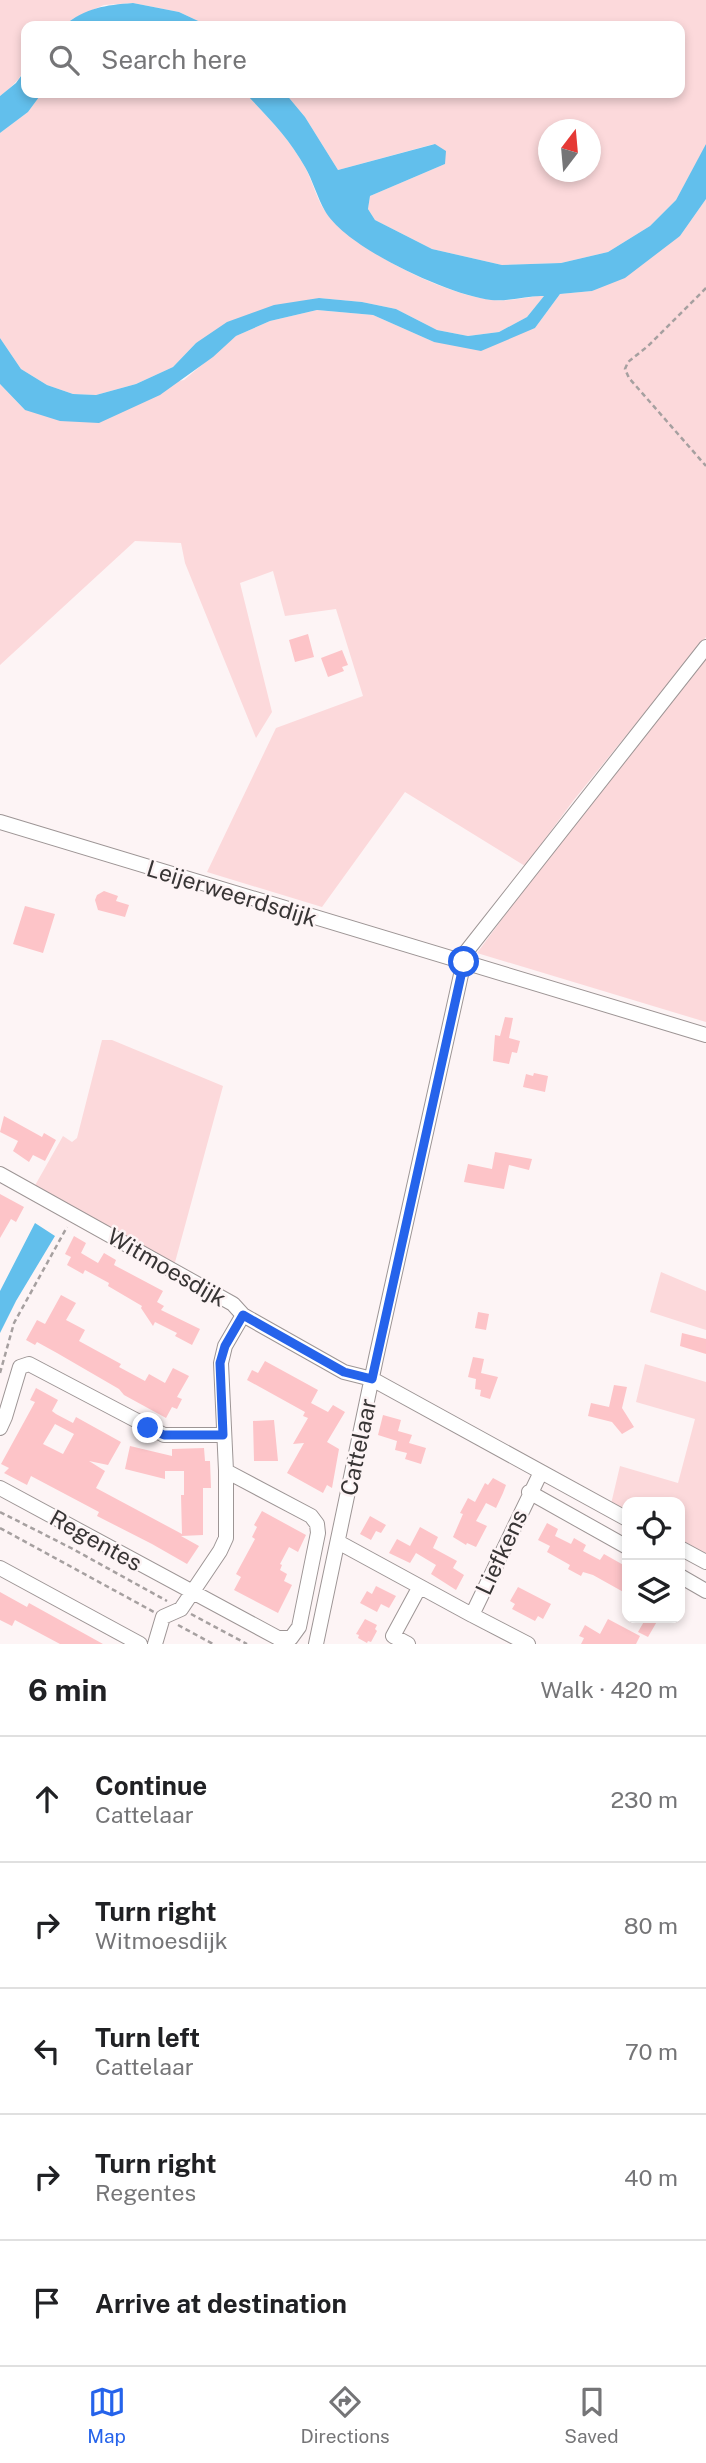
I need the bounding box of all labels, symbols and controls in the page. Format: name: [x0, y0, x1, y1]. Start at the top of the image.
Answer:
search box: [21, 21, 685, 98]
icon: search: [45, 41, 83, 79]
text: Search here: [101, 44, 247, 75]
north arrow: [538, 119, 601, 182]
street label: Leijerweerdsdijk: [144, 854, 320, 932]
route start: [448, 946, 479, 977]
street label: Witmoesdijk: [103, 1222, 231, 1312]
street label: Cattelaar: [335, 1396, 381, 1498]
route end: [132, 1412, 163, 1443]
map controls: [622, 1497, 685, 1623]
button: locate: [622, 1497, 685, 1560]
street label: Regentes: [45, 1504, 147, 1576]
street label: Liefkens: [470, 1505, 532, 1599]
button: layers: [622, 1560, 685, 1623]
text: 6 min: [28, 1672, 107, 1708]
text: Walk · 420 m: [541, 1676, 678, 1703]
text: Continue: [95, 1770, 207, 1801]
icon: ahead: [28, 1780, 66, 1818]
text: 230 m: [610, 1786, 678, 1813]
text: Cattelaar: [95, 1801, 194, 1828]
text: Turn right: [95, 1896, 217, 1927]
icon: right: [28, 1906, 66, 1944]
text: 80 m: [624, 1912, 678, 1939]
text: Witmoesdijk: [95, 1927, 228, 1954]
text: Turn left: [95, 2022, 200, 2053]
icon: left: [28, 2032, 66, 2070]
text: 70 m: [625, 2038, 678, 2065]
text: Cattelaar: [95, 2053, 194, 2080]
text: Turn right: [95, 2148, 217, 2179]
icon: right: [28, 2158, 66, 2196]
text: 40 m: [624, 2164, 678, 2191]
text: Regentes: [95, 2179, 196, 2206]
icon: arrive: [28, 2284, 66, 2322]
text: Arrive at destination: [95, 2288, 347, 2319]
tab: Map: [87, 2383, 126, 2447]
tab: Directions: [300, 2383, 390, 2447]
tab: Saved: [564, 2383, 619, 2447]

